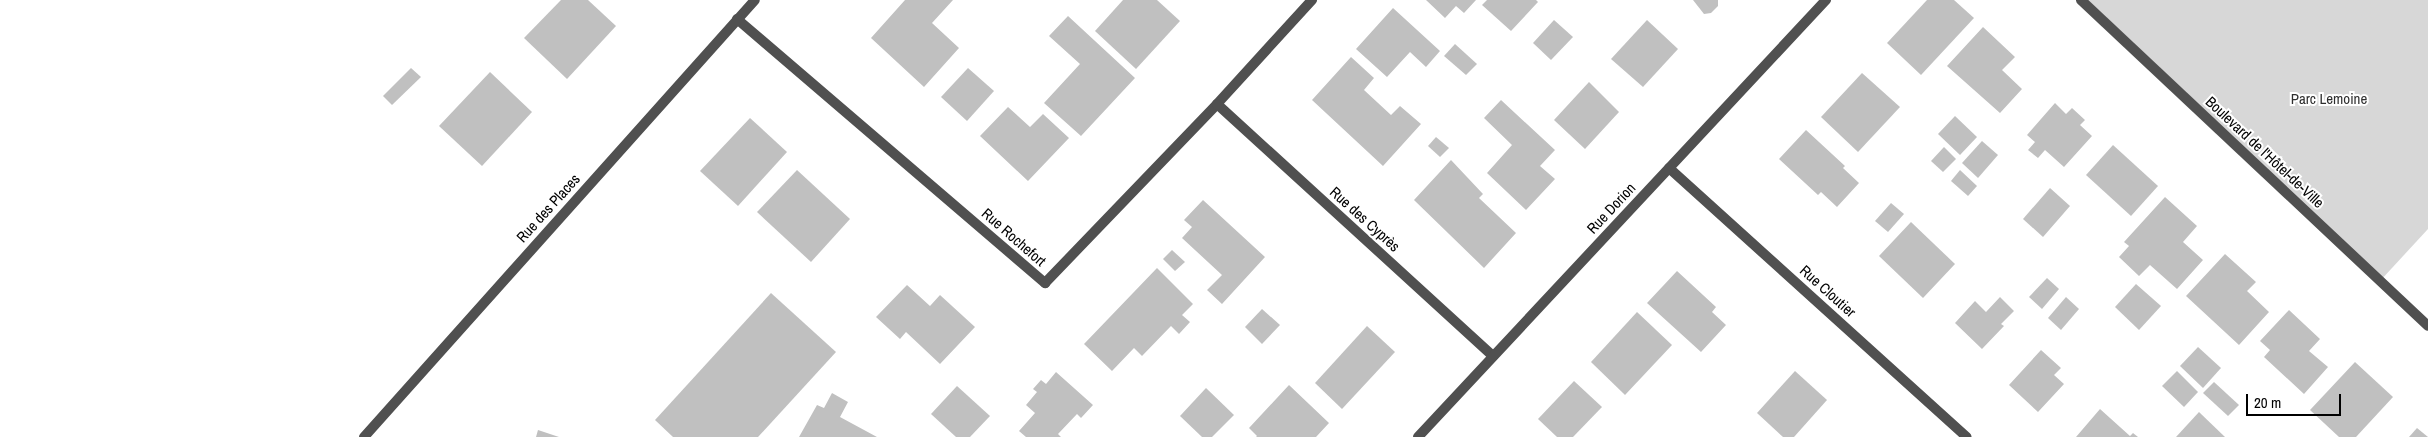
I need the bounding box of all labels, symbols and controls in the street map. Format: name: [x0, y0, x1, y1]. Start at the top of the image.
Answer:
park label: Parc Lemoine: [2291, 90, 2367, 108]
street label: Boulevard de l'Hôtel-de-Ville: [2202, 92, 2328, 212]
street label: Rue des Places: [512, 170, 584, 246]
street label: Rue Dorion: [1583, 179, 1639, 237]
street label: Rue des Cyprès: [1326, 183, 1404, 255]
street label: Rue Rochefort: [978, 204, 1050, 270]
street label: Rue Cloutier: [1796, 261, 1860, 321]
scale bar: [2248, 384, 2343, 416]
text: 20 m: [2254, 392, 2281, 413]

